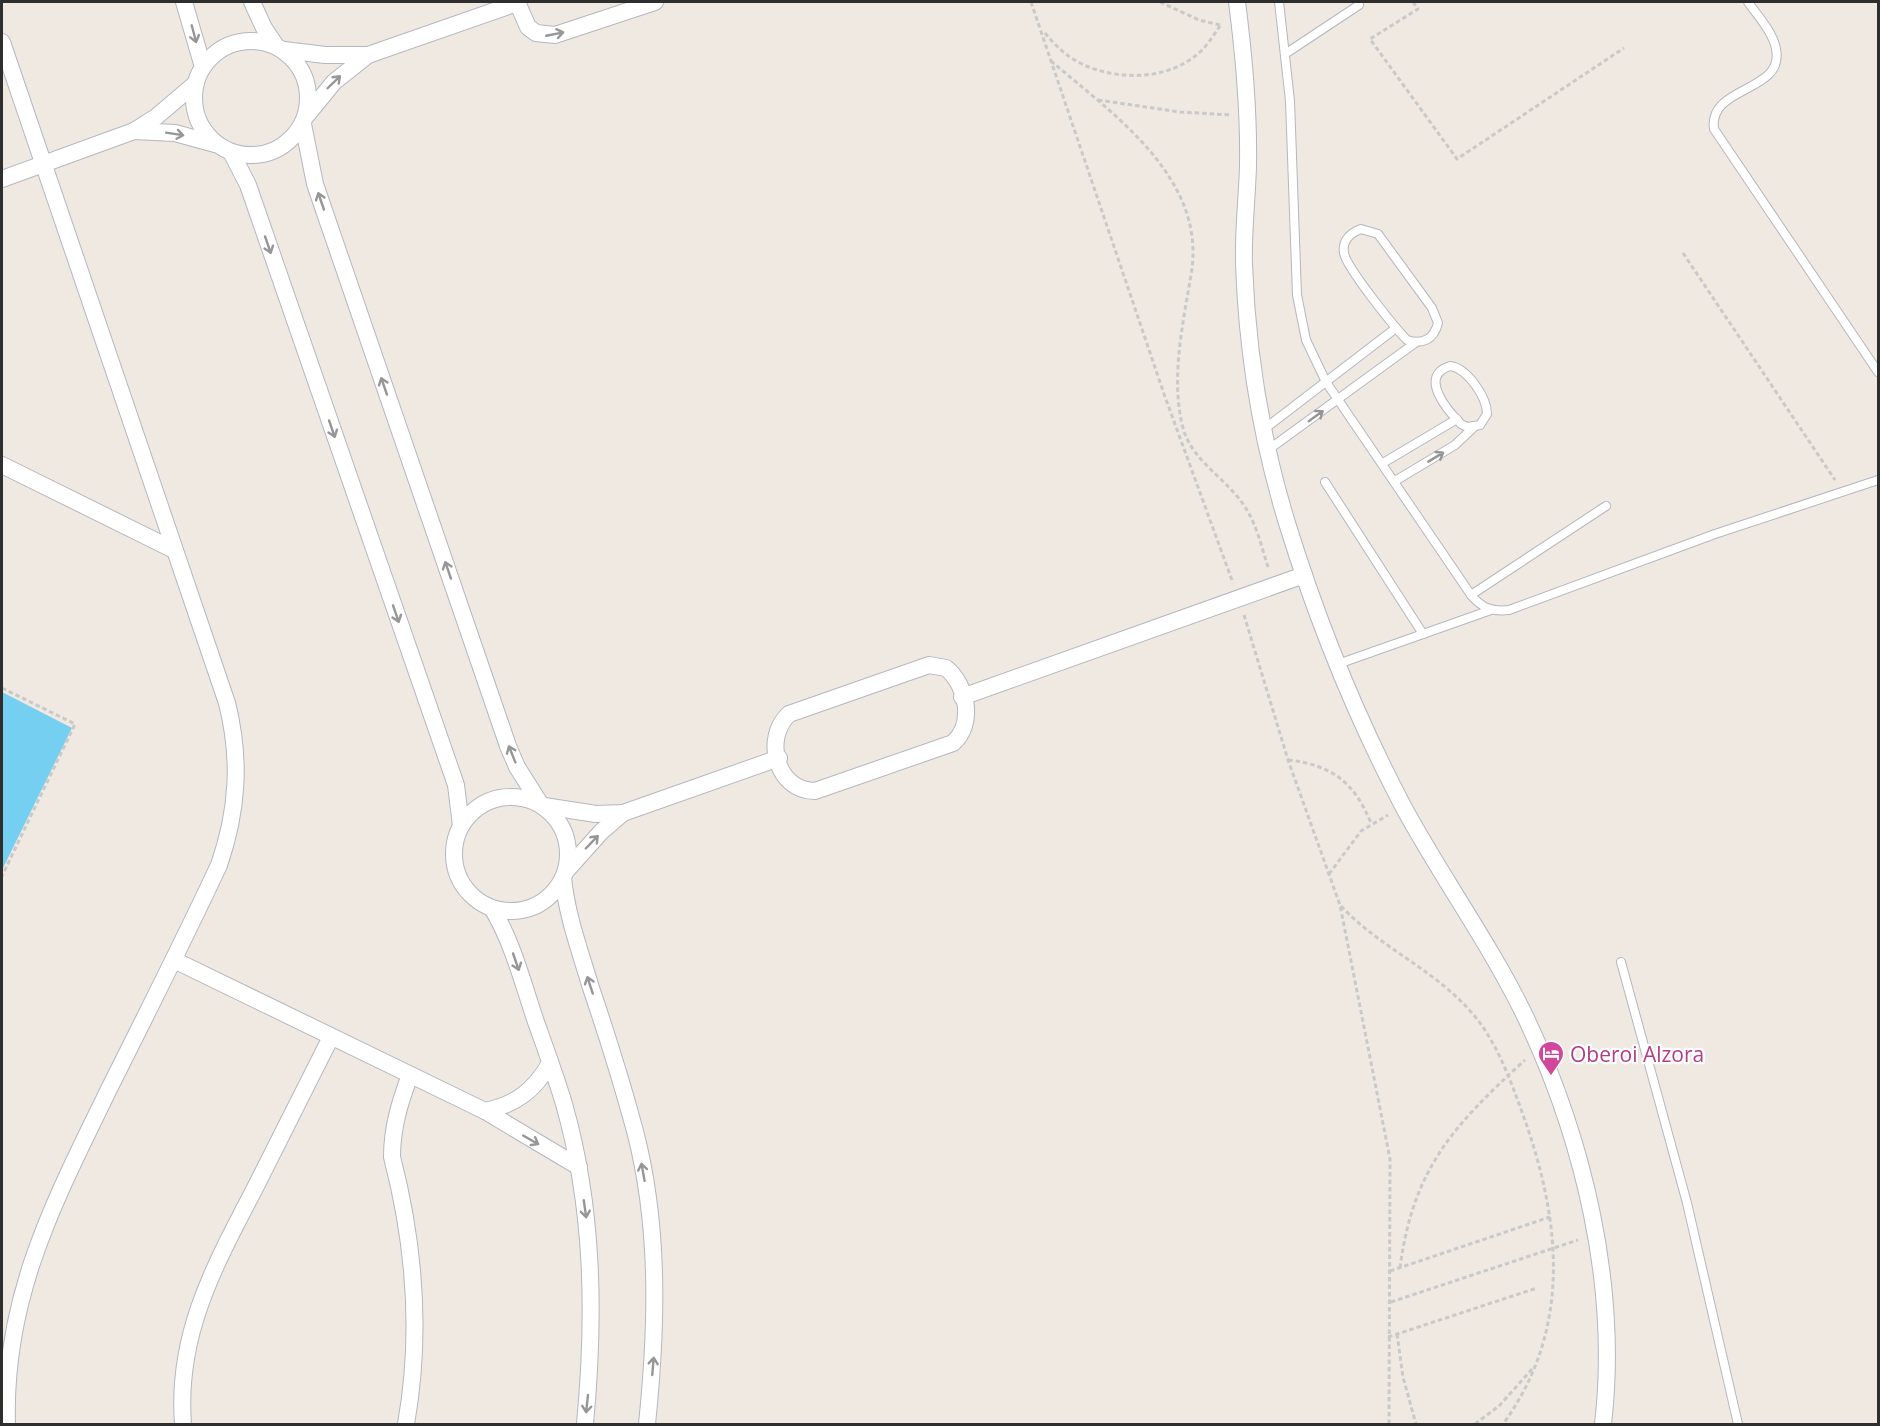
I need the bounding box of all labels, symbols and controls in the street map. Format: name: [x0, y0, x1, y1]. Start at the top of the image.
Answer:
one-way arrow: [189, 24, 200, 43]
one-way arrow: [545, 28, 565, 39]
one-way arrow: [327, 75, 342, 90]
one-way arrow: [165, 128, 185, 139]
one-way arrow: [314, 192, 325, 211]
one-way arrow: [263, 235, 274, 254]
one-way arrow: [378, 377, 389, 396]
one-way arrow: [1307, 410, 1323, 422]
one-way arrow: [327, 420, 338, 439]
one-way arrow: [1427, 450, 1444, 462]
one-way arrow: [441, 561, 452, 580]
one-way arrow: [391, 604, 402, 623]
one-way arrow: [506, 745, 517, 764]
one-way arrow: [584, 834, 599, 849]
one-way arrow: [511, 952, 522, 971]
one-way arrow: [584, 976, 595, 995]
hotel icon: Oberoi Alzora: [1536, 1039, 1566, 1077]
place label: Oberoi Alzora: [1570, 1040, 1704, 1068]
one-way arrow: [522, 1134, 539, 1146]
one-way arrow: [637, 1163, 648, 1183]
one-way arrow: [580, 1199, 591, 1219]
one-way arrow: [648, 1357, 659, 1377]
one-way arrow: [581, 1393, 592, 1413]

